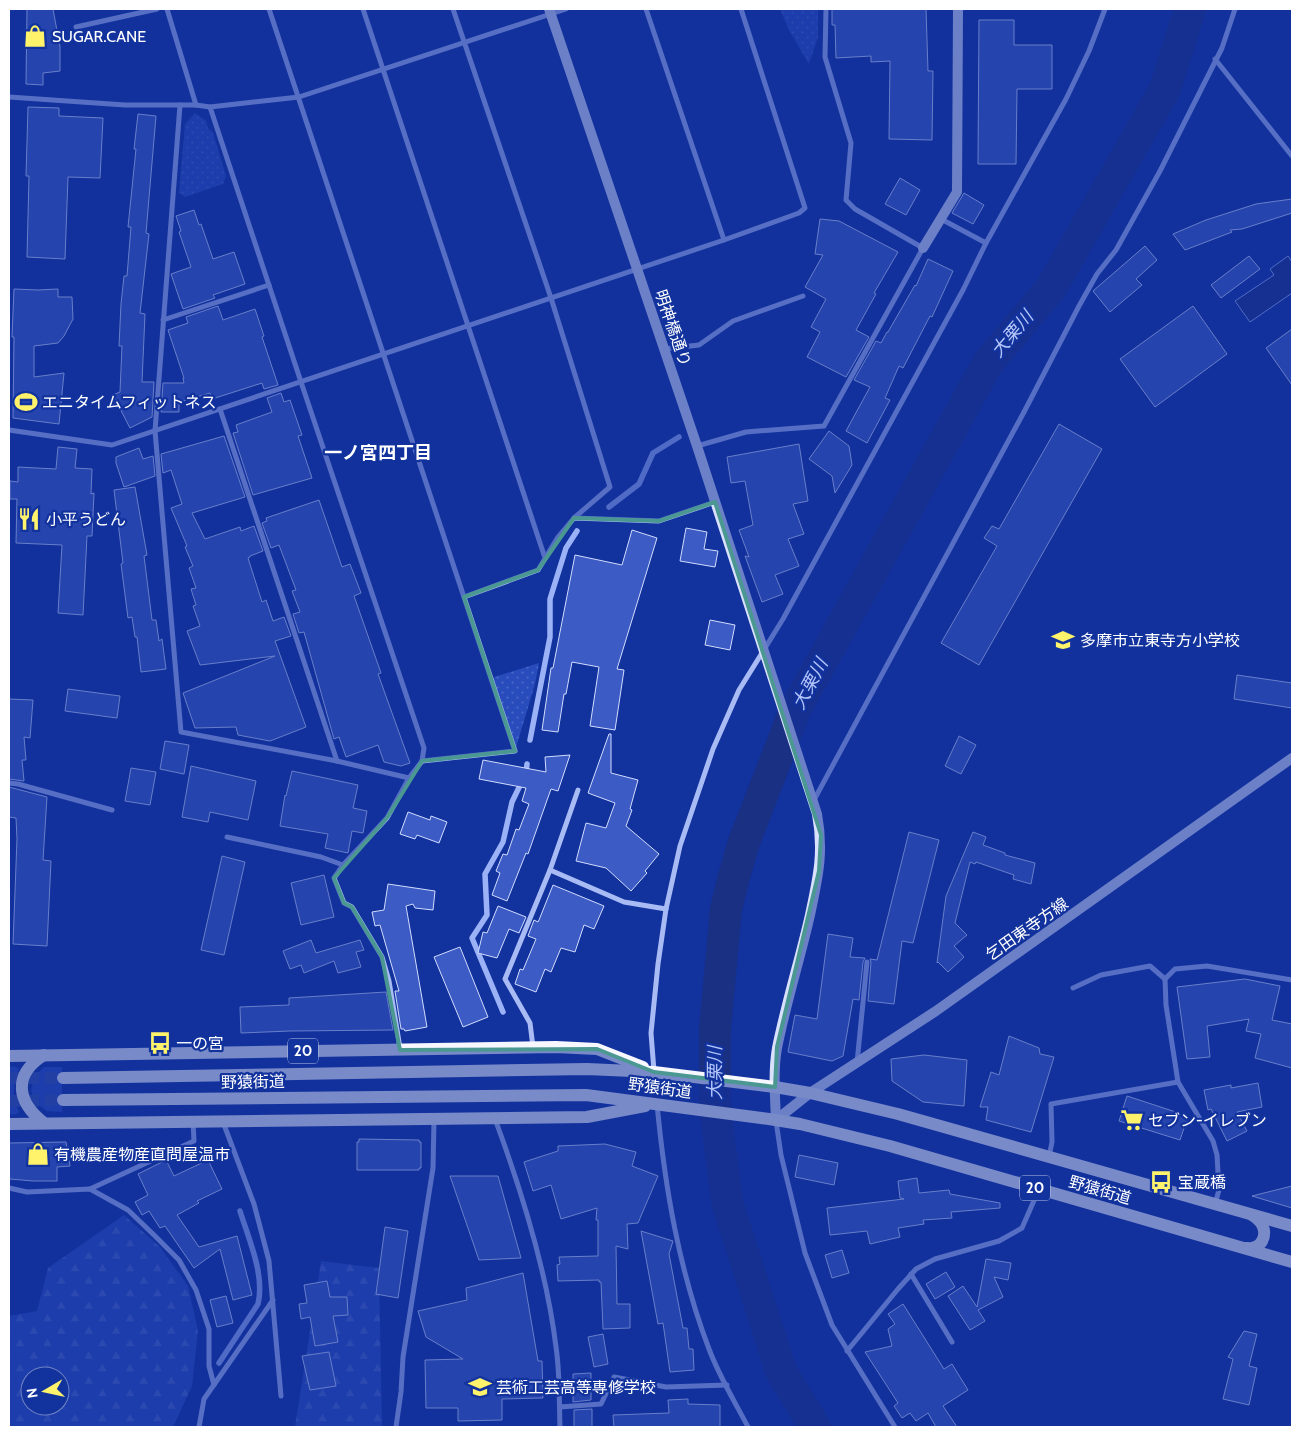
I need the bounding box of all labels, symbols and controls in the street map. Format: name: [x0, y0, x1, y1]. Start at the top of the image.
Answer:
shop icon: SUGAR.CANE: [22, 23, 48, 49]
place label: SUGAR.CANE: [52, 27, 146, 46]
street label: 明神橋通り: [651, 287, 695, 369]
water label: 大栗川: [986, 305, 1039, 362]
sports icon: エニタイムフィットネス: [13, 389, 39, 415]
place label: エニタイムフィットネス: [42, 393, 216, 412]
district label: 一ノ宮四丁目: [324, 442, 432, 464]
restaurant icon: 小平うどん: [16, 506, 42, 532]
place label: 小平うどん: [46, 510, 126, 529]
school or university icon: 多摩市立東寺方小学校: [1050, 627, 1076, 653]
place label: 多摩市立東寺方小学校: [1080, 631, 1240, 650]
water label: 大栗川: [788, 653, 833, 713]
street label: 乞田東寺方線: [982, 894, 1072, 964]
bus stop icon: 一の宮: [147, 1030, 173, 1056]
place label: 一の宮: [176, 1034, 224, 1053]
road number: 20: [288, 1038, 318, 1064]
water label: 大栗川: [704, 1044, 726, 1100]
street label: 野猿街道: [221, 1072, 285, 1092]
street label: 野猿街道: [627, 1074, 693, 1102]
supermarket icon: セブン-イレブン: [1119, 1107, 1145, 1133]
place label: セブン-イレブン: [1148, 1111, 1267, 1130]
shop icon: 有機農産物産直問屋温市: [25, 1141, 51, 1167]
place label: 有機農産物産直問屋温市: [54, 1145, 230, 1164]
bus stop icon: 宝蔵橋: [1148, 1169, 1174, 1195]
street label: 野猿街道: [1067, 1172, 1133, 1208]
place label: 宝蔵橋: [1178, 1173, 1226, 1192]
road number: 20: [1020, 1176, 1050, 1200]
north arrow: [20, 1366, 70, 1416]
school or university icon: 芸術工芸高等専修学校: [467, 1374, 493, 1400]
place label: 芸術工芸高等専修学校: [496, 1378, 656, 1397]
text: N: [22, 1387, 42, 1399]

